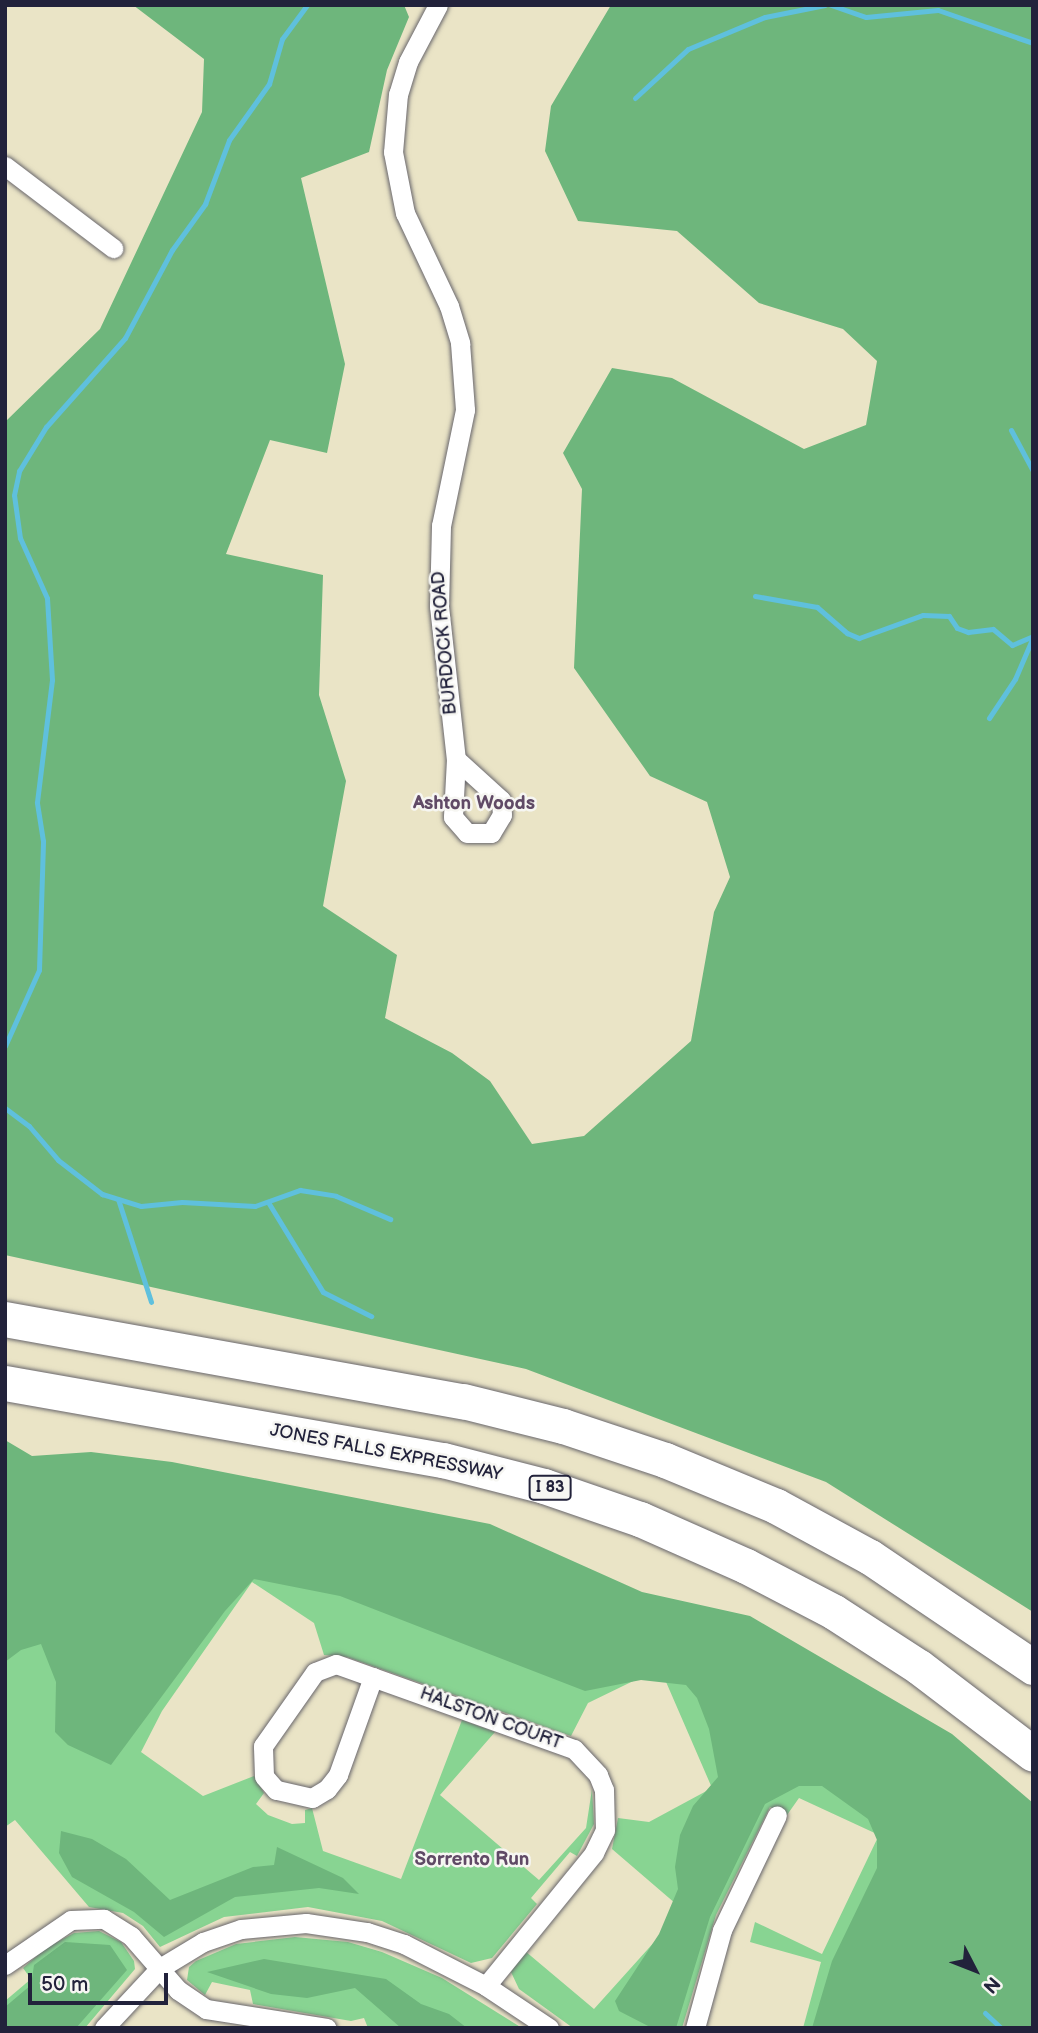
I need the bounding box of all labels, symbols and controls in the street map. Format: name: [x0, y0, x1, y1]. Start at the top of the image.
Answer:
street label: BURDOCK ROAD: [428, 570, 462, 716]
district label: Ashton Woods: [413, 793, 535, 815]
street label: JONES FALLS EXPRESSWAY: [268, 1420, 504, 1486]
road number: I 83: [527, 1476, 573, 1500]
street label: HALSTON COURT: [417, 1683, 565, 1755]
district label: Sorrento Run: [415, 1849, 529, 1871]
north arrow: [940, 1935, 1010, 2005]
scale bar: [32, 1960, 172, 2004]
text: N: [978, 1971, 1004, 1997]
text: 50 m: [41, 1972, 88, 1997]

